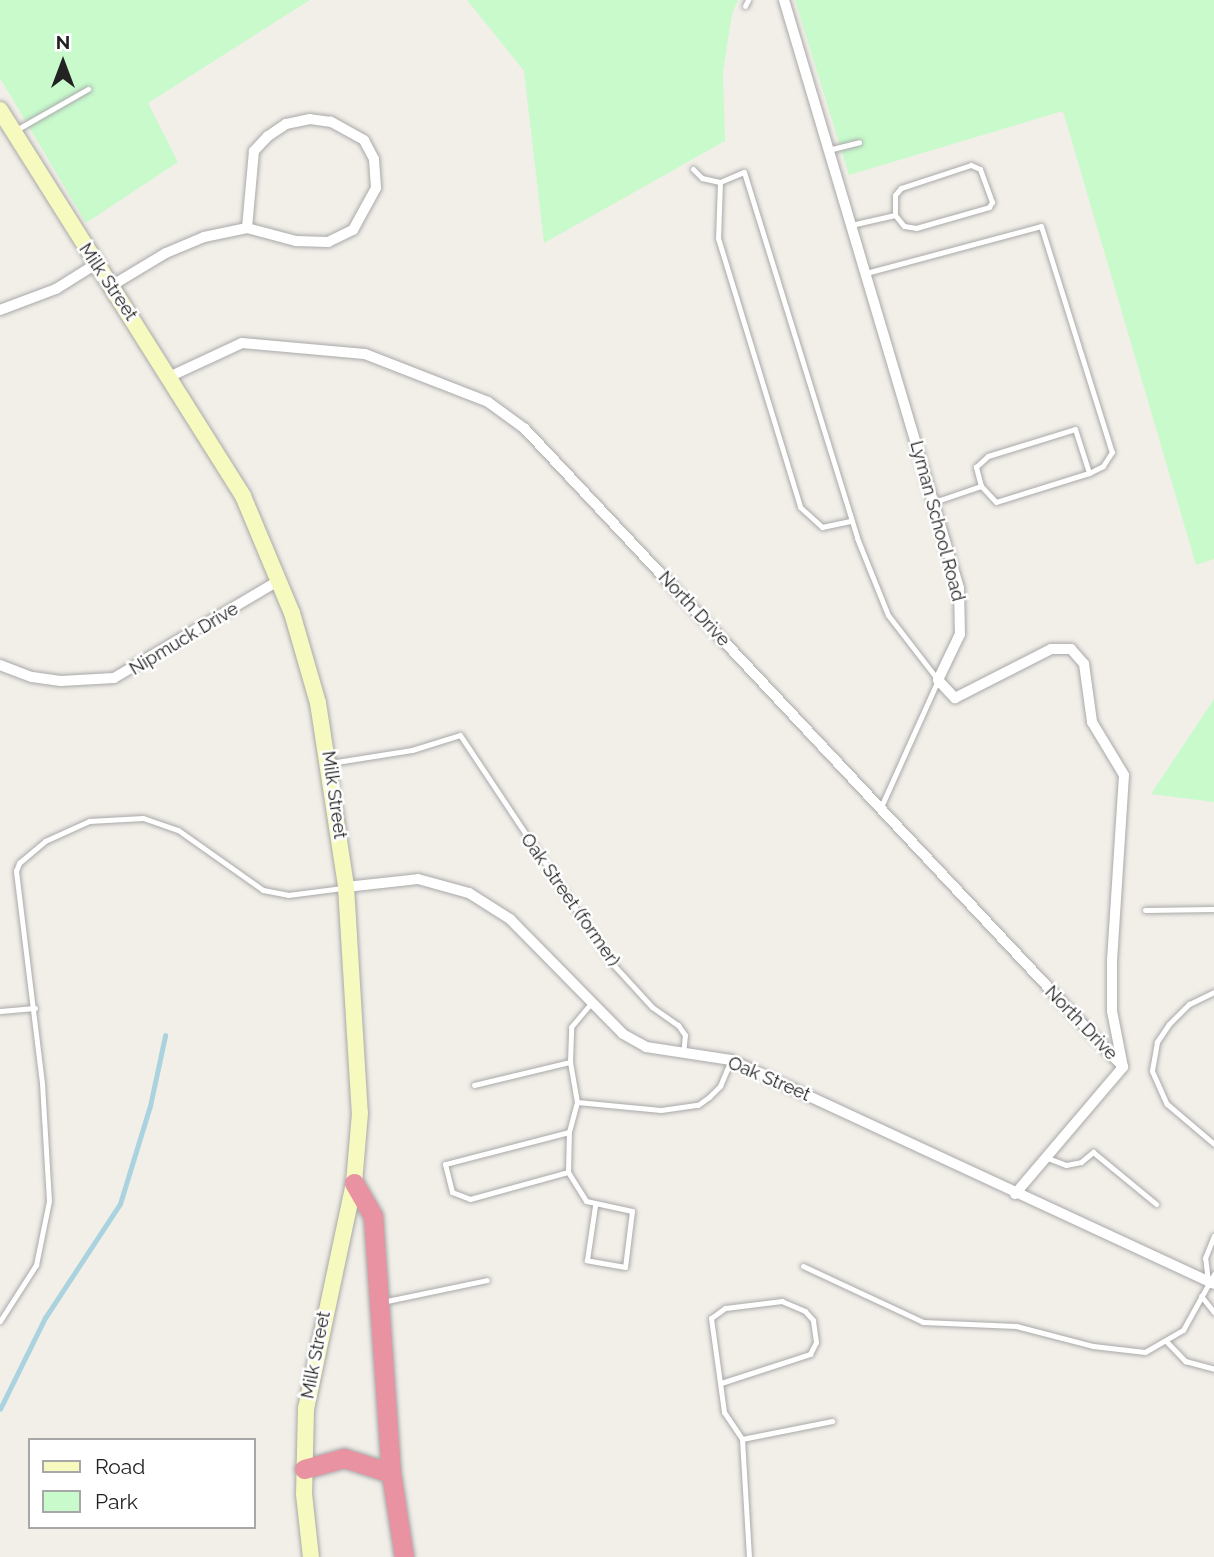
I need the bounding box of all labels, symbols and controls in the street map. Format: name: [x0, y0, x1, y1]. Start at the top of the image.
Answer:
north arrow: [28, 28, 98, 98]
text: N: [56, 31, 70, 53]
street label: Milk Street: [74, 239, 142, 325]
street label: Lyman School Road: [905, 438, 969, 604]
street label: North Drive: [654, 567, 734, 651]
street label: Nipmuck Drive: [126, 598, 242, 680]
street label: Milk Street: [317, 750, 351, 840]
street label: Oak Street (former): [516, 829, 624, 971]
street label: North Drive: [1040, 981, 1122, 1065]
street label: Oak Street: [725, 1052, 813, 1106]
street label: Milk Street: [297, 1309, 335, 1401]
legend: [28, 1438, 256, 1529]
text: Road: [95, 1454, 145, 1479]
text: Park: [95, 1489, 138, 1514]

